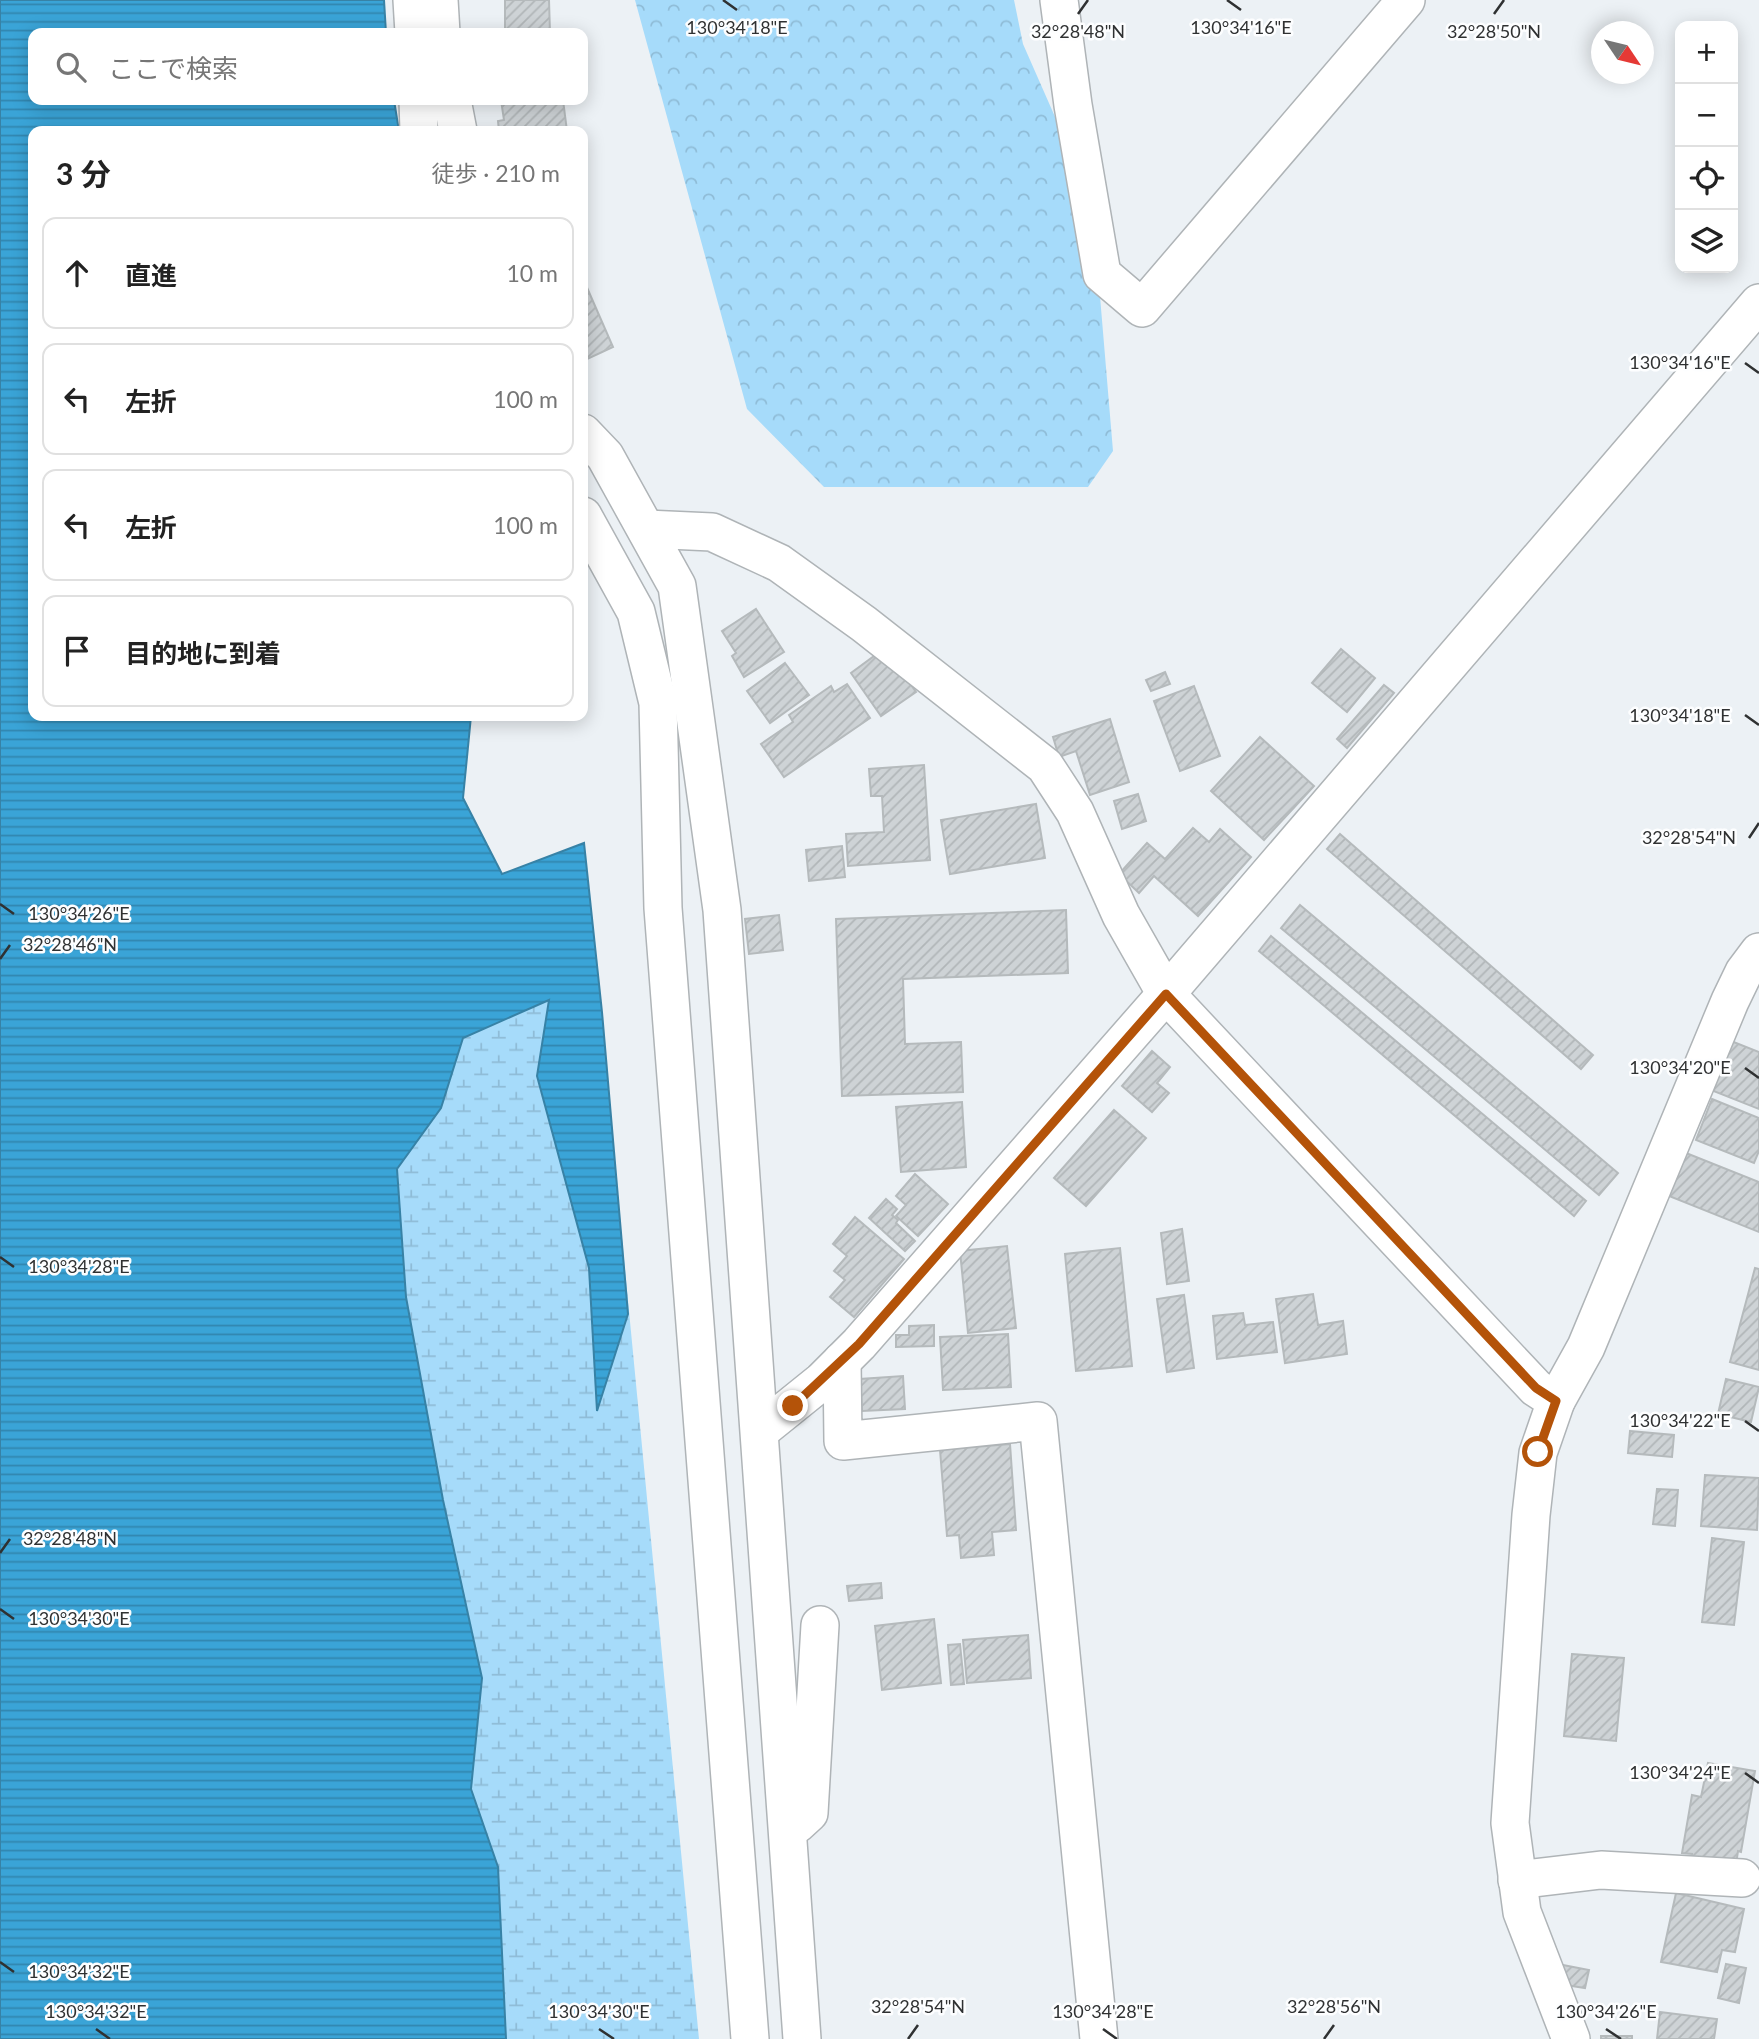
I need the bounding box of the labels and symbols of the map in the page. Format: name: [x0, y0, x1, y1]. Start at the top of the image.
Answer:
text: 130°34'18"E: [686, 16, 788, 38]
text: 130°34'16"E: [1190, 16, 1292, 38]
text: 32°28'48"N: [1031, 20, 1125, 42]
text: 32°28'50"N: [1447, 20, 1541, 42]
north arrow: [1591, 21, 1654, 84]
text: 130°34'16"E: [1629, 351, 1731, 373]
text: 130°34'18"E: [1629, 704, 1731, 726]
text: 32°28'54"N: [1642, 826, 1736, 848]
text: 130°34'26"E: [28, 902, 130, 924]
text: 32°28'46"N: [23, 933, 117, 955]
text: 130°34'20"E: [1629, 1056, 1731, 1078]
text: 130°34'28"E: [28, 1255, 130, 1277]
route end: [777, 1390, 808, 1421]
text: 130°34'22"E: [1629, 1409, 1731, 1431]
route start: [1522, 1436, 1553, 1467]
text: 32°28'48"N: [23, 1527, 117, 1549]
text: 130°34'30"E: [28, 1607, 130, 1629]
text: 130°34'24"E: [1629, 1761, 1731, 1783]
text: 130°34'32"E: [28, 1960, 130, 1982]
text: 32°28'54"N: [871, 1995, 965, 2017]
text: 32°28'56"N: [1287, 1995, 1381, 2017]
text: 130°34'32"E: [45, 2000, 147, 2022]
text: 130°34'30"E: [548, 2000, 650, 2022]
text: 130°34'28"E: [1052, 2000, 1154, 2022]
text: 130°34'26"E: [1555, 2000, 1657, 2022]

